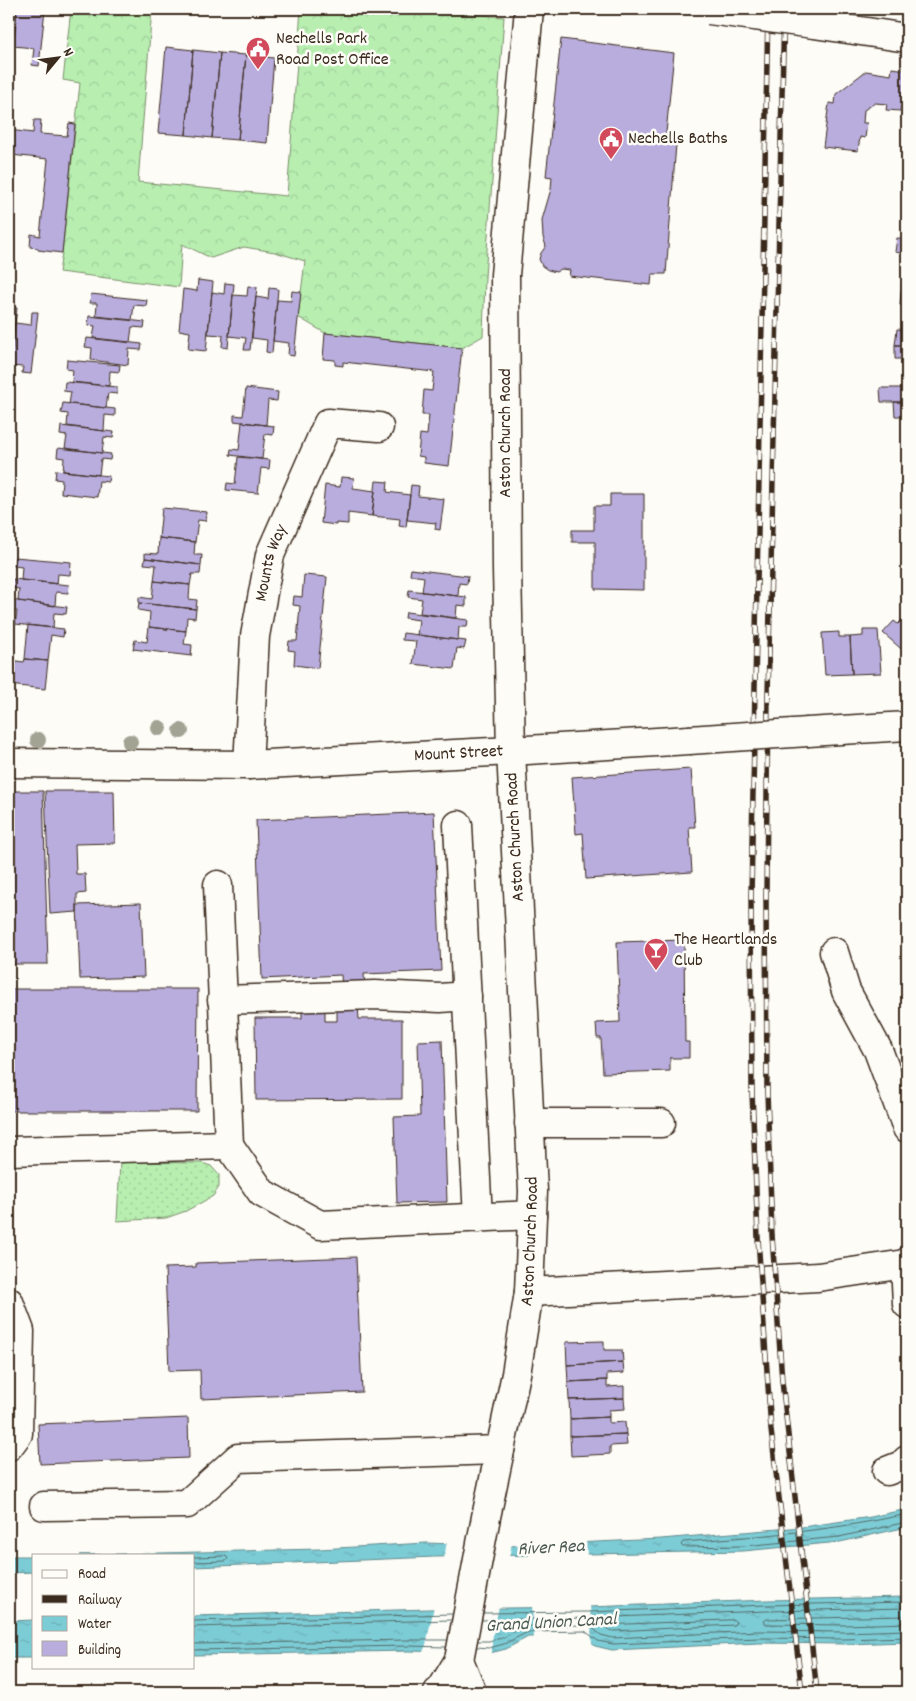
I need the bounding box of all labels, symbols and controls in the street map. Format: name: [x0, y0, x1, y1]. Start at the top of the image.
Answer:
place label: Nechells Park Road Post Office: [276, 27, 389, 73]
north arrow: [32, 32, 82, 82]
public building icon: Nechells Park Road Post Office: [245, 36, 271, 70]
text: N: [57, 45, 78, 61]
public building icon: Nechells Baths: [598, 126, 624, 160]
place label: Nechells Baths: [628, 127, 728, 152]
street label: Aston Church Road: [494, 368, 519, 498]
street label: Mounts Way: [249, 520, 295, 604]
street label: Mount Street: [413, 739, 504, 769]
street label: Aston Church Road: [500, 772, 532, 902]
place label: The Heartlands Club: [674, 928, 777, 974]
bar icon: The Heartlands Club: [643, 937, 669, 971]
street label: Aston Church Road: [514, 1176, 546, 1308]
water label: River Rea: [517, 1534, 586, 1564]
legend: [32, 1554, 195, 1668]
text: Road: [78, 1564, 106, 1586]
text: Railway: [78, 1590, 122, 1612]
water label: Grand Union Canal: [485, 1607, 619, 1641]
text: Water: [78, 1614, 112, 1636]
text: Building: [78, 1640, 121, 1662]

